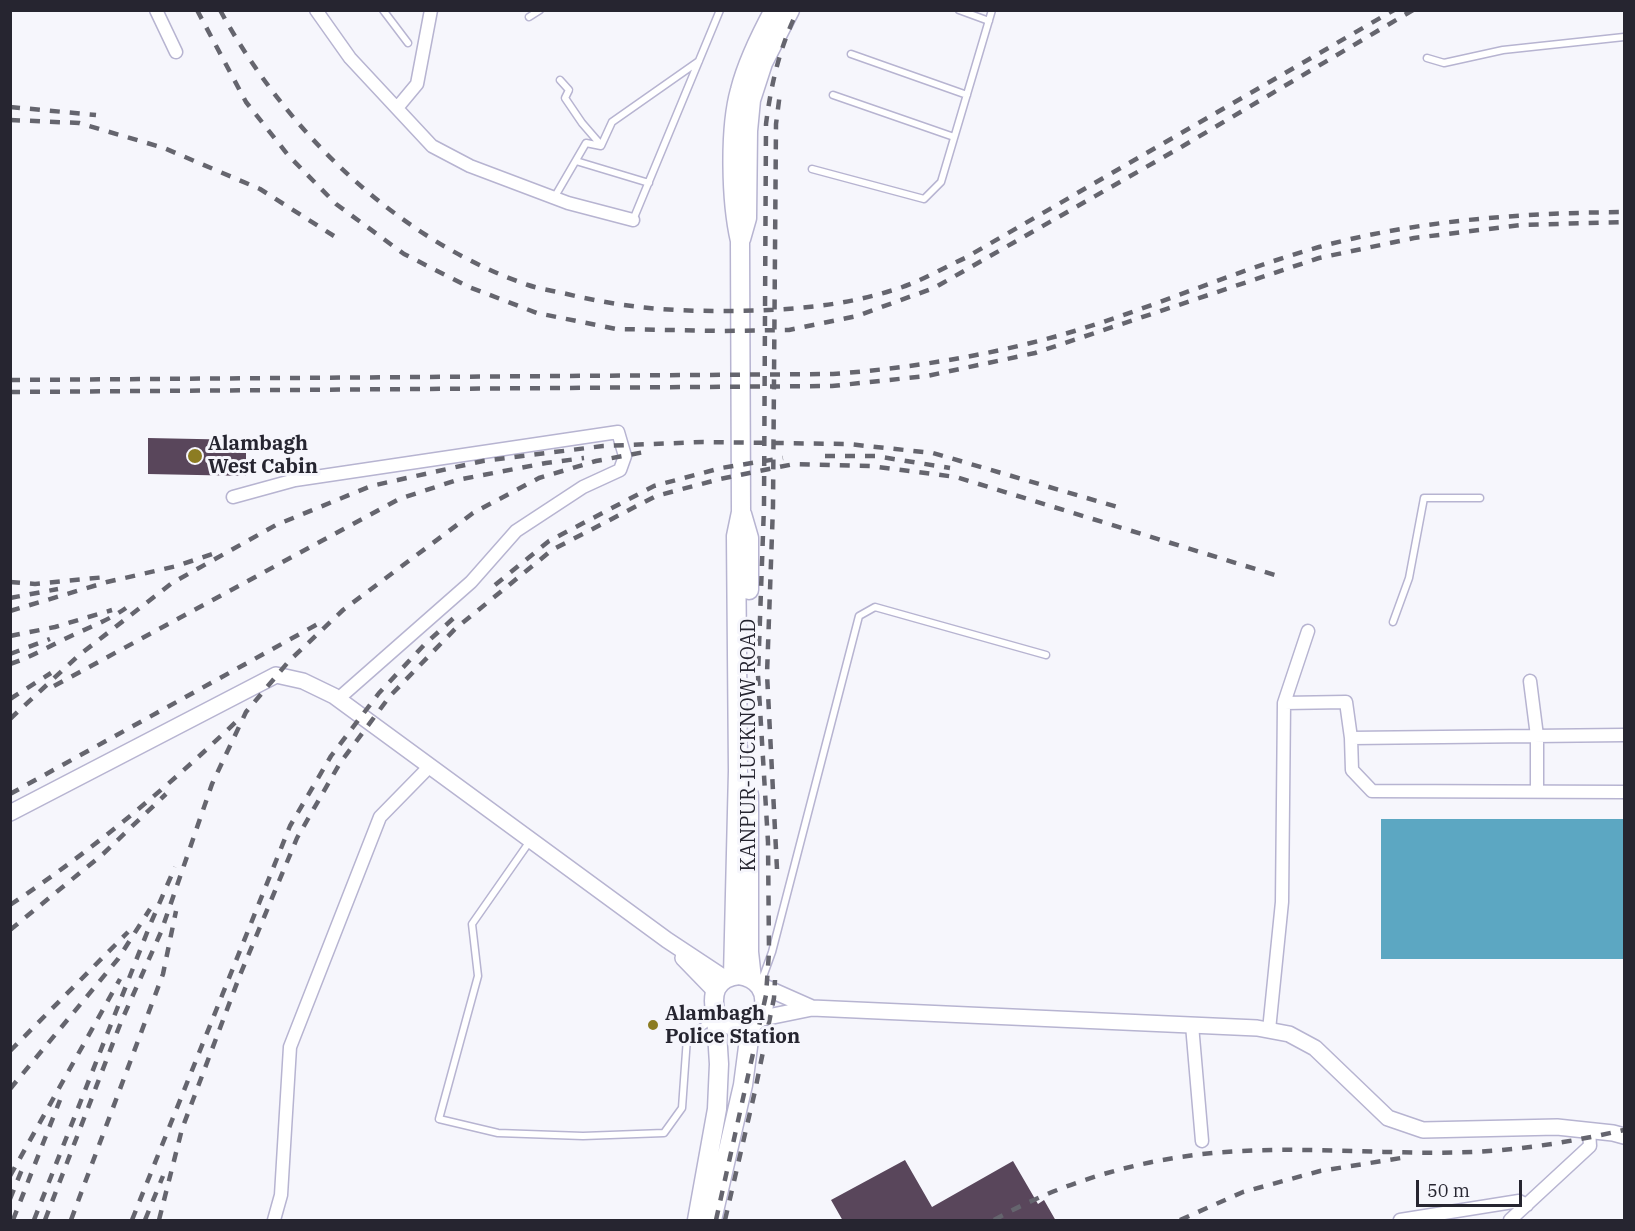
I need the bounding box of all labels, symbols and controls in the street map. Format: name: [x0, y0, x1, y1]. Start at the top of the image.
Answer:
place label: Alambagh West Cabin: [208, 432, 318, 479]
marker: Alambagh West Cabin: [186, 447, 204, 465]
street label: KANPUR-LUCKNOW ROAD: [737, 619, 761, 871]
place label: Alambagh Police Station: [665, 1002, 800, 1049]
marker: Alambagh Police Station: [646, 1018, 660, 1032]
scale bar: [1419, 1168, 1526, 1206]
text: 50 m: [1427, 1179, 1470, 1202]

